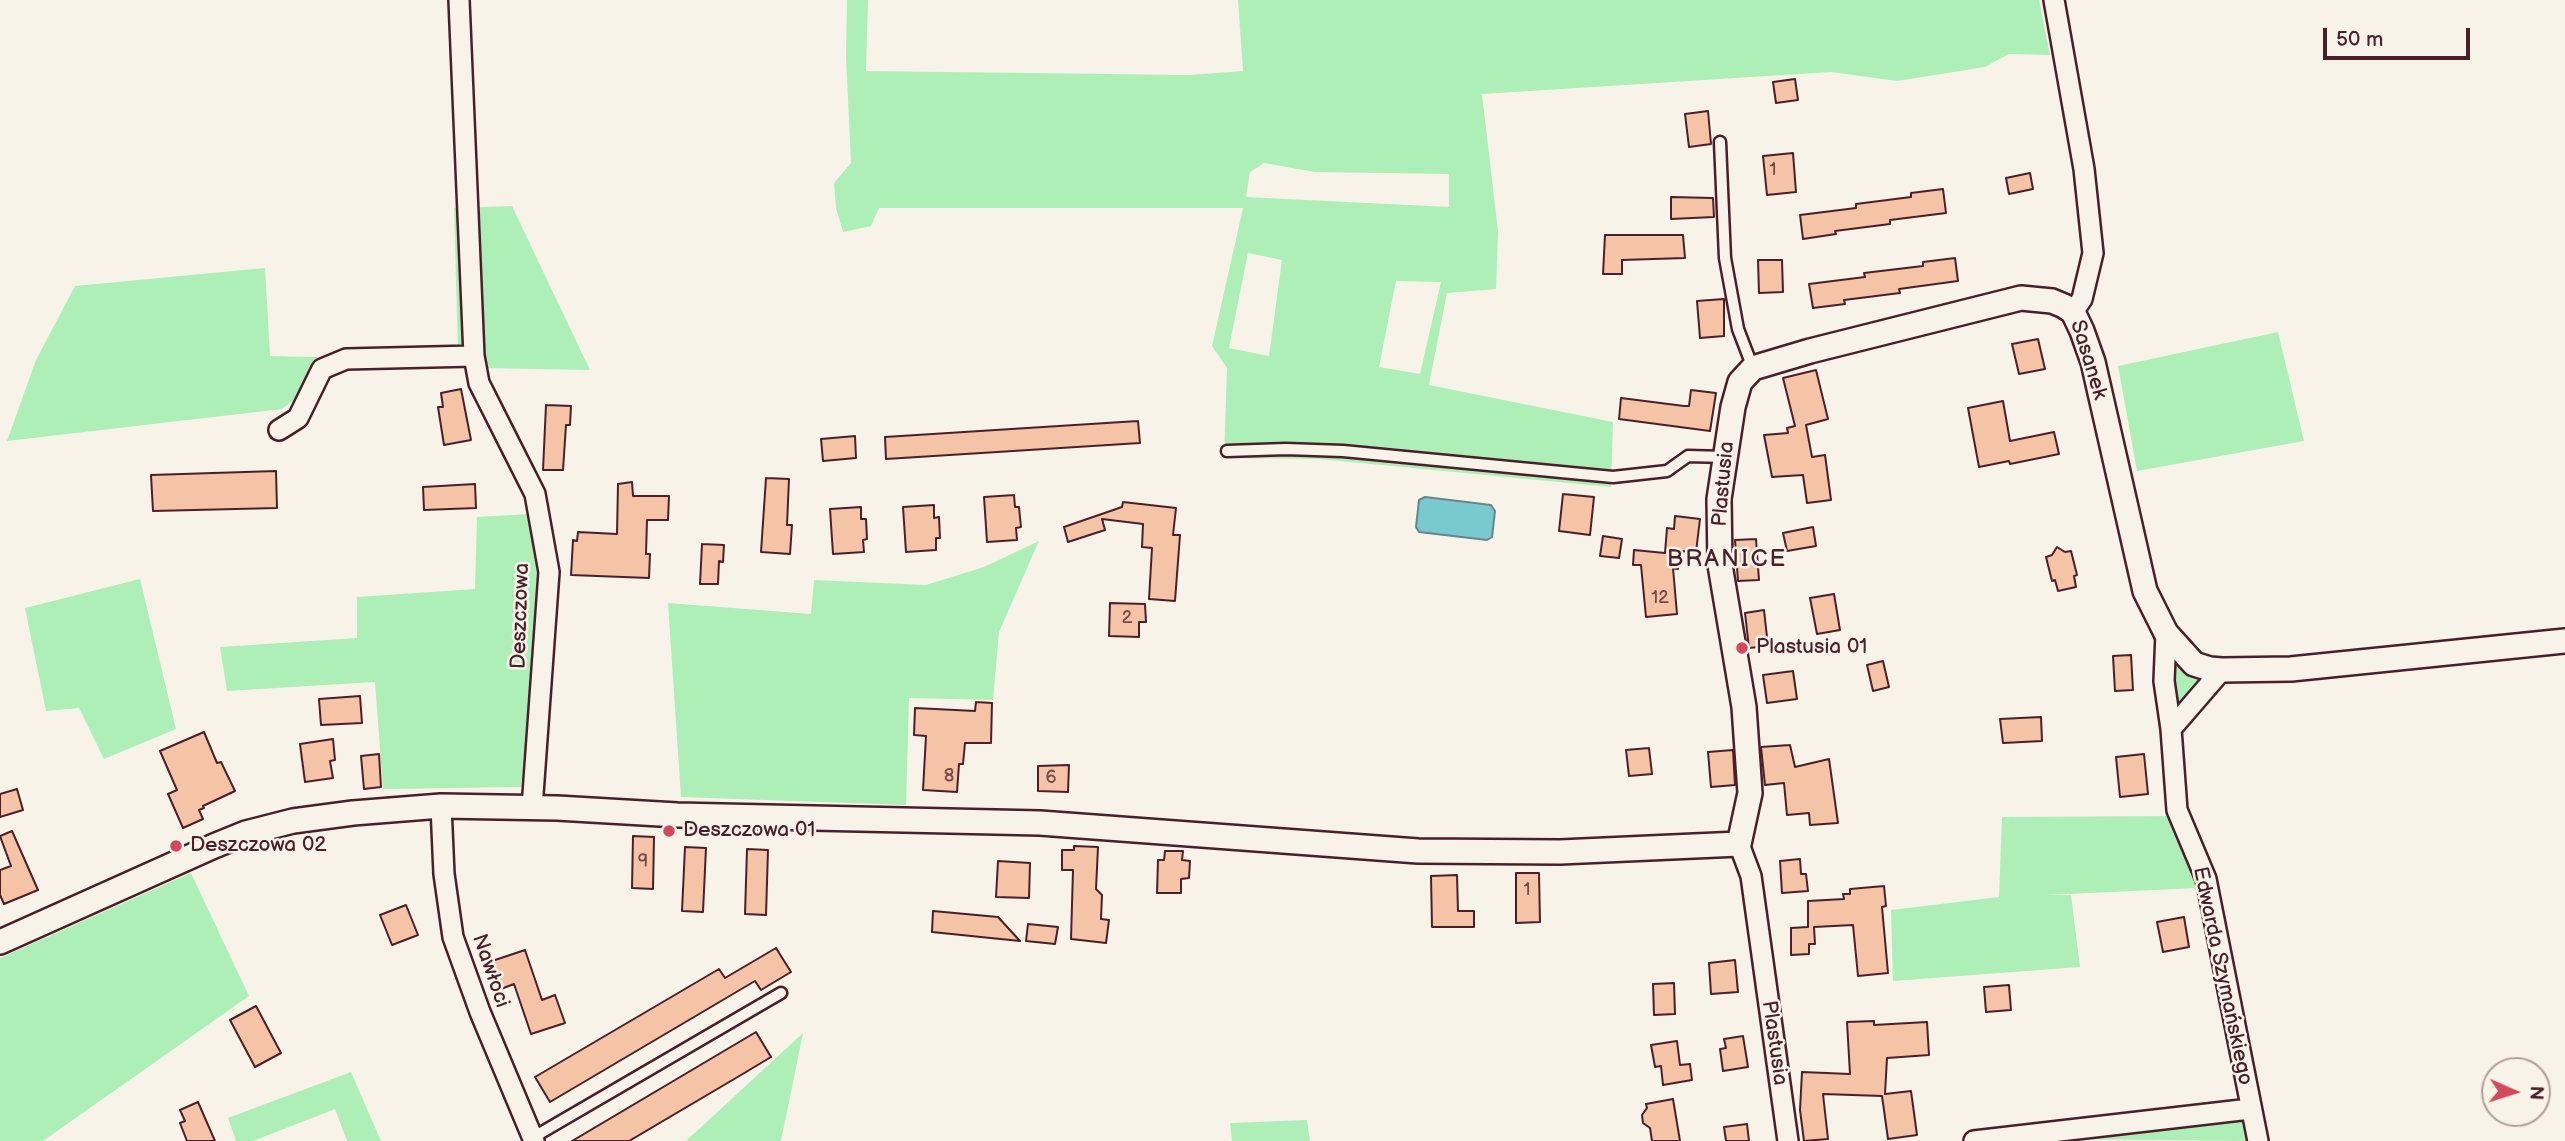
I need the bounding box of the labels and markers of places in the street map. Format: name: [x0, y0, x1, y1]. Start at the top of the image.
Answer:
place label: Plastusia 01: [1756, 635, 1867, 661]
marker: Plastusia 01: [1734, 640, 1750, 656]
place label: Deszczowa 01: [683, 818, 815, 844]
marker: Deszczowa 01: [661, 823, 677, 839]
place label: Deszczowa 02: [190, 833, 327, 859]
marker: Deszczowa 02: [168, 838, 184, 854]

